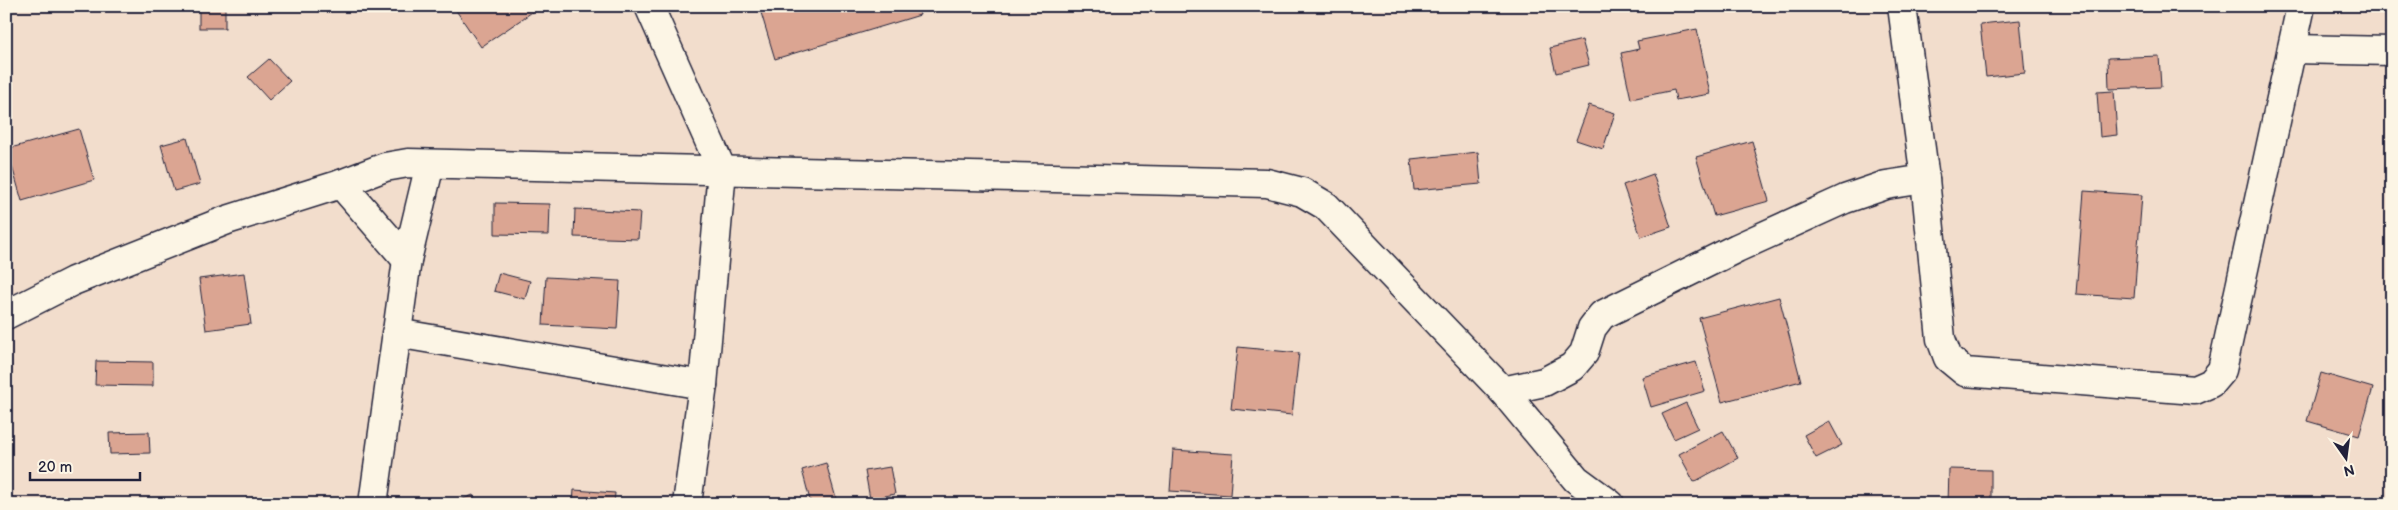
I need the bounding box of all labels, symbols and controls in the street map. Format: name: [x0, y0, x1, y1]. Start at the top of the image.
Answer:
north arrow: [2320, 432, 2370, 482]
scale bar: [30, 450, 140, 482]
text: 20 m: [38, 458, 72, 477]
text: N: [2342, 461, 2356, 480]

